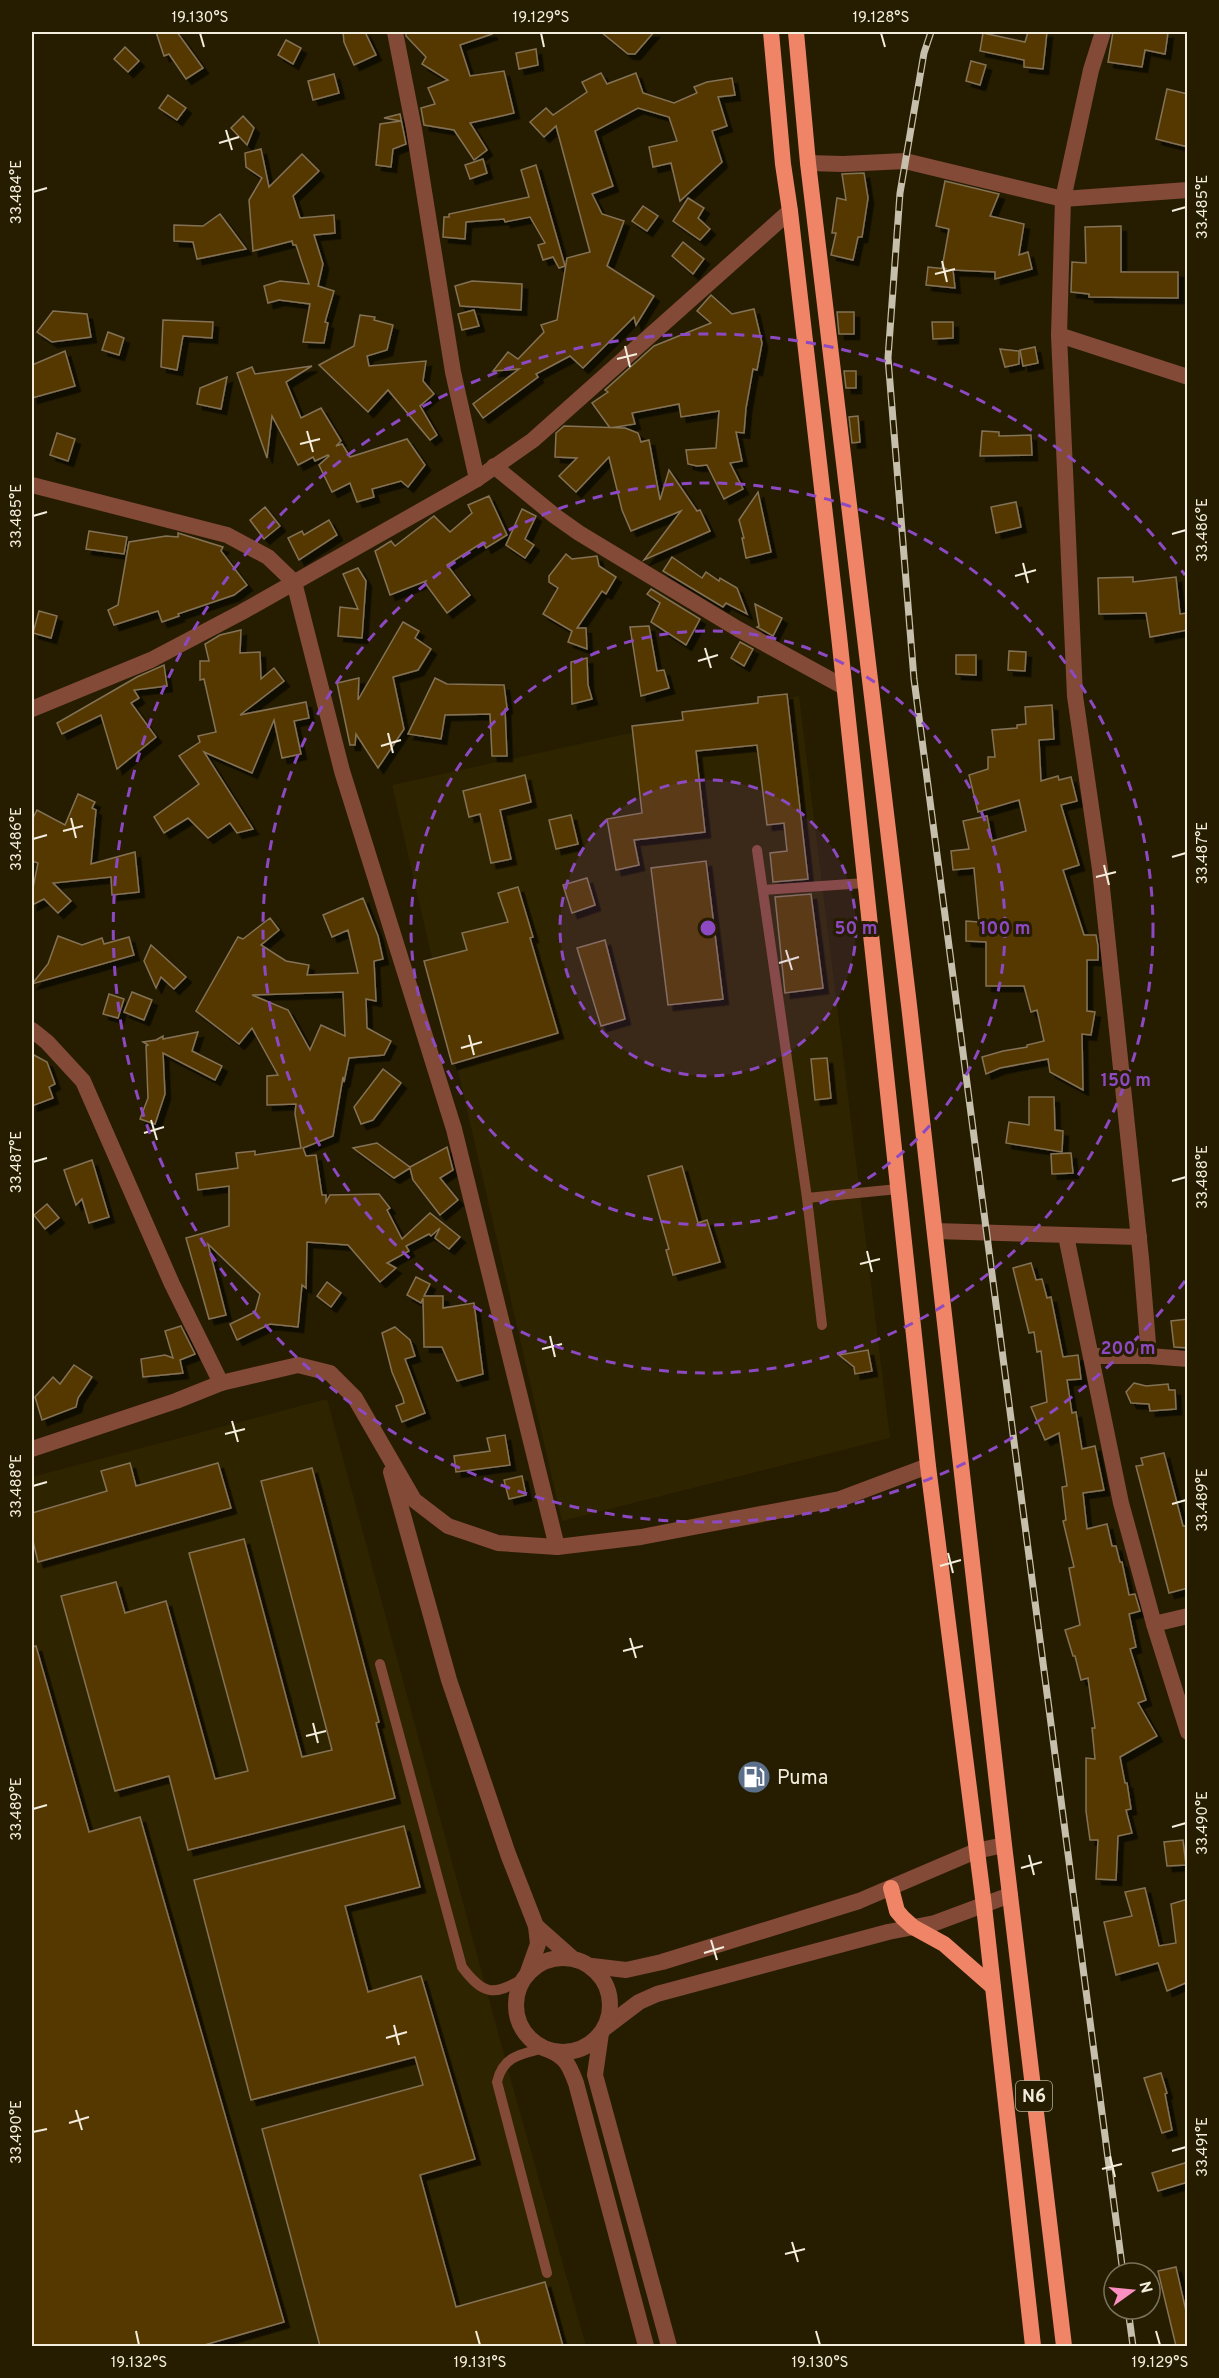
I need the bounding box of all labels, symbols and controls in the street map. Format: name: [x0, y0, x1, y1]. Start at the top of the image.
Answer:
text: 19.130°S: [171, 9, 229, 28]
text: 19.129°S: [513, 9, 569, 28]
text: 19.128°S: [853, 9, 910, 28]
text: 33.484°E: [8, 160, 27, 224]
text: 33.485°E: [1194, 175, 1213, 239]
text: 33.485°E: [8, 484, 27, 548]
text: 33.486°E: [1194, 498, 1213, 562]
text: 33.486°E: [8, 807, 27, 871]
text: 33.487°E: [1194, 822, 1213, 884]
centre of rings: [698, 918, 718, 938]
text: 50 m: [834, 918, 878, 941]
text: 100 m: [979, 918, 1031, 941]
text: 150 m: [1101, 1070, 1151, 1093]
text: 33.487°E: [8, 1131, 27, 1193]
text: 33.488°E: [1194, 1145, 1213, 1209]
text: 200 m: [1100, 1338, 1156, 1361]
text: 33.488°E: [8, 1454, 27, 1518]
text: 33.489°E: [1194, 1468, 1213, 1532]
fuel station icon: Puma: [736, 1759, 772, 1795]
place label: Puma: [777, 1766, 828, 1792]
text: 33.489°E: [8, 1777, 27, 1841]
text: 33.490°E: [1194, 1791, 1213, 1855]
road number: N6: [1016, 2081, 1052, 2111]
text: 33.490°E: [8, 2100, 27, 2164]
text: 33.491°E: [1194, 2117, 1213, 2177]
north arrow: [1102, 2261, 1162, 2321]
text: N: [1133, 2279, 1156, 2296]
text: 19.132°S: [111, 2354, 167, 2373]
text: 19.131°S: [453, 2354, 507, 2373]
text: 19.130°S: [791, 2354, 849, 2373]
text: 19.129°S: [1132, 2354, 1188, 2373]

